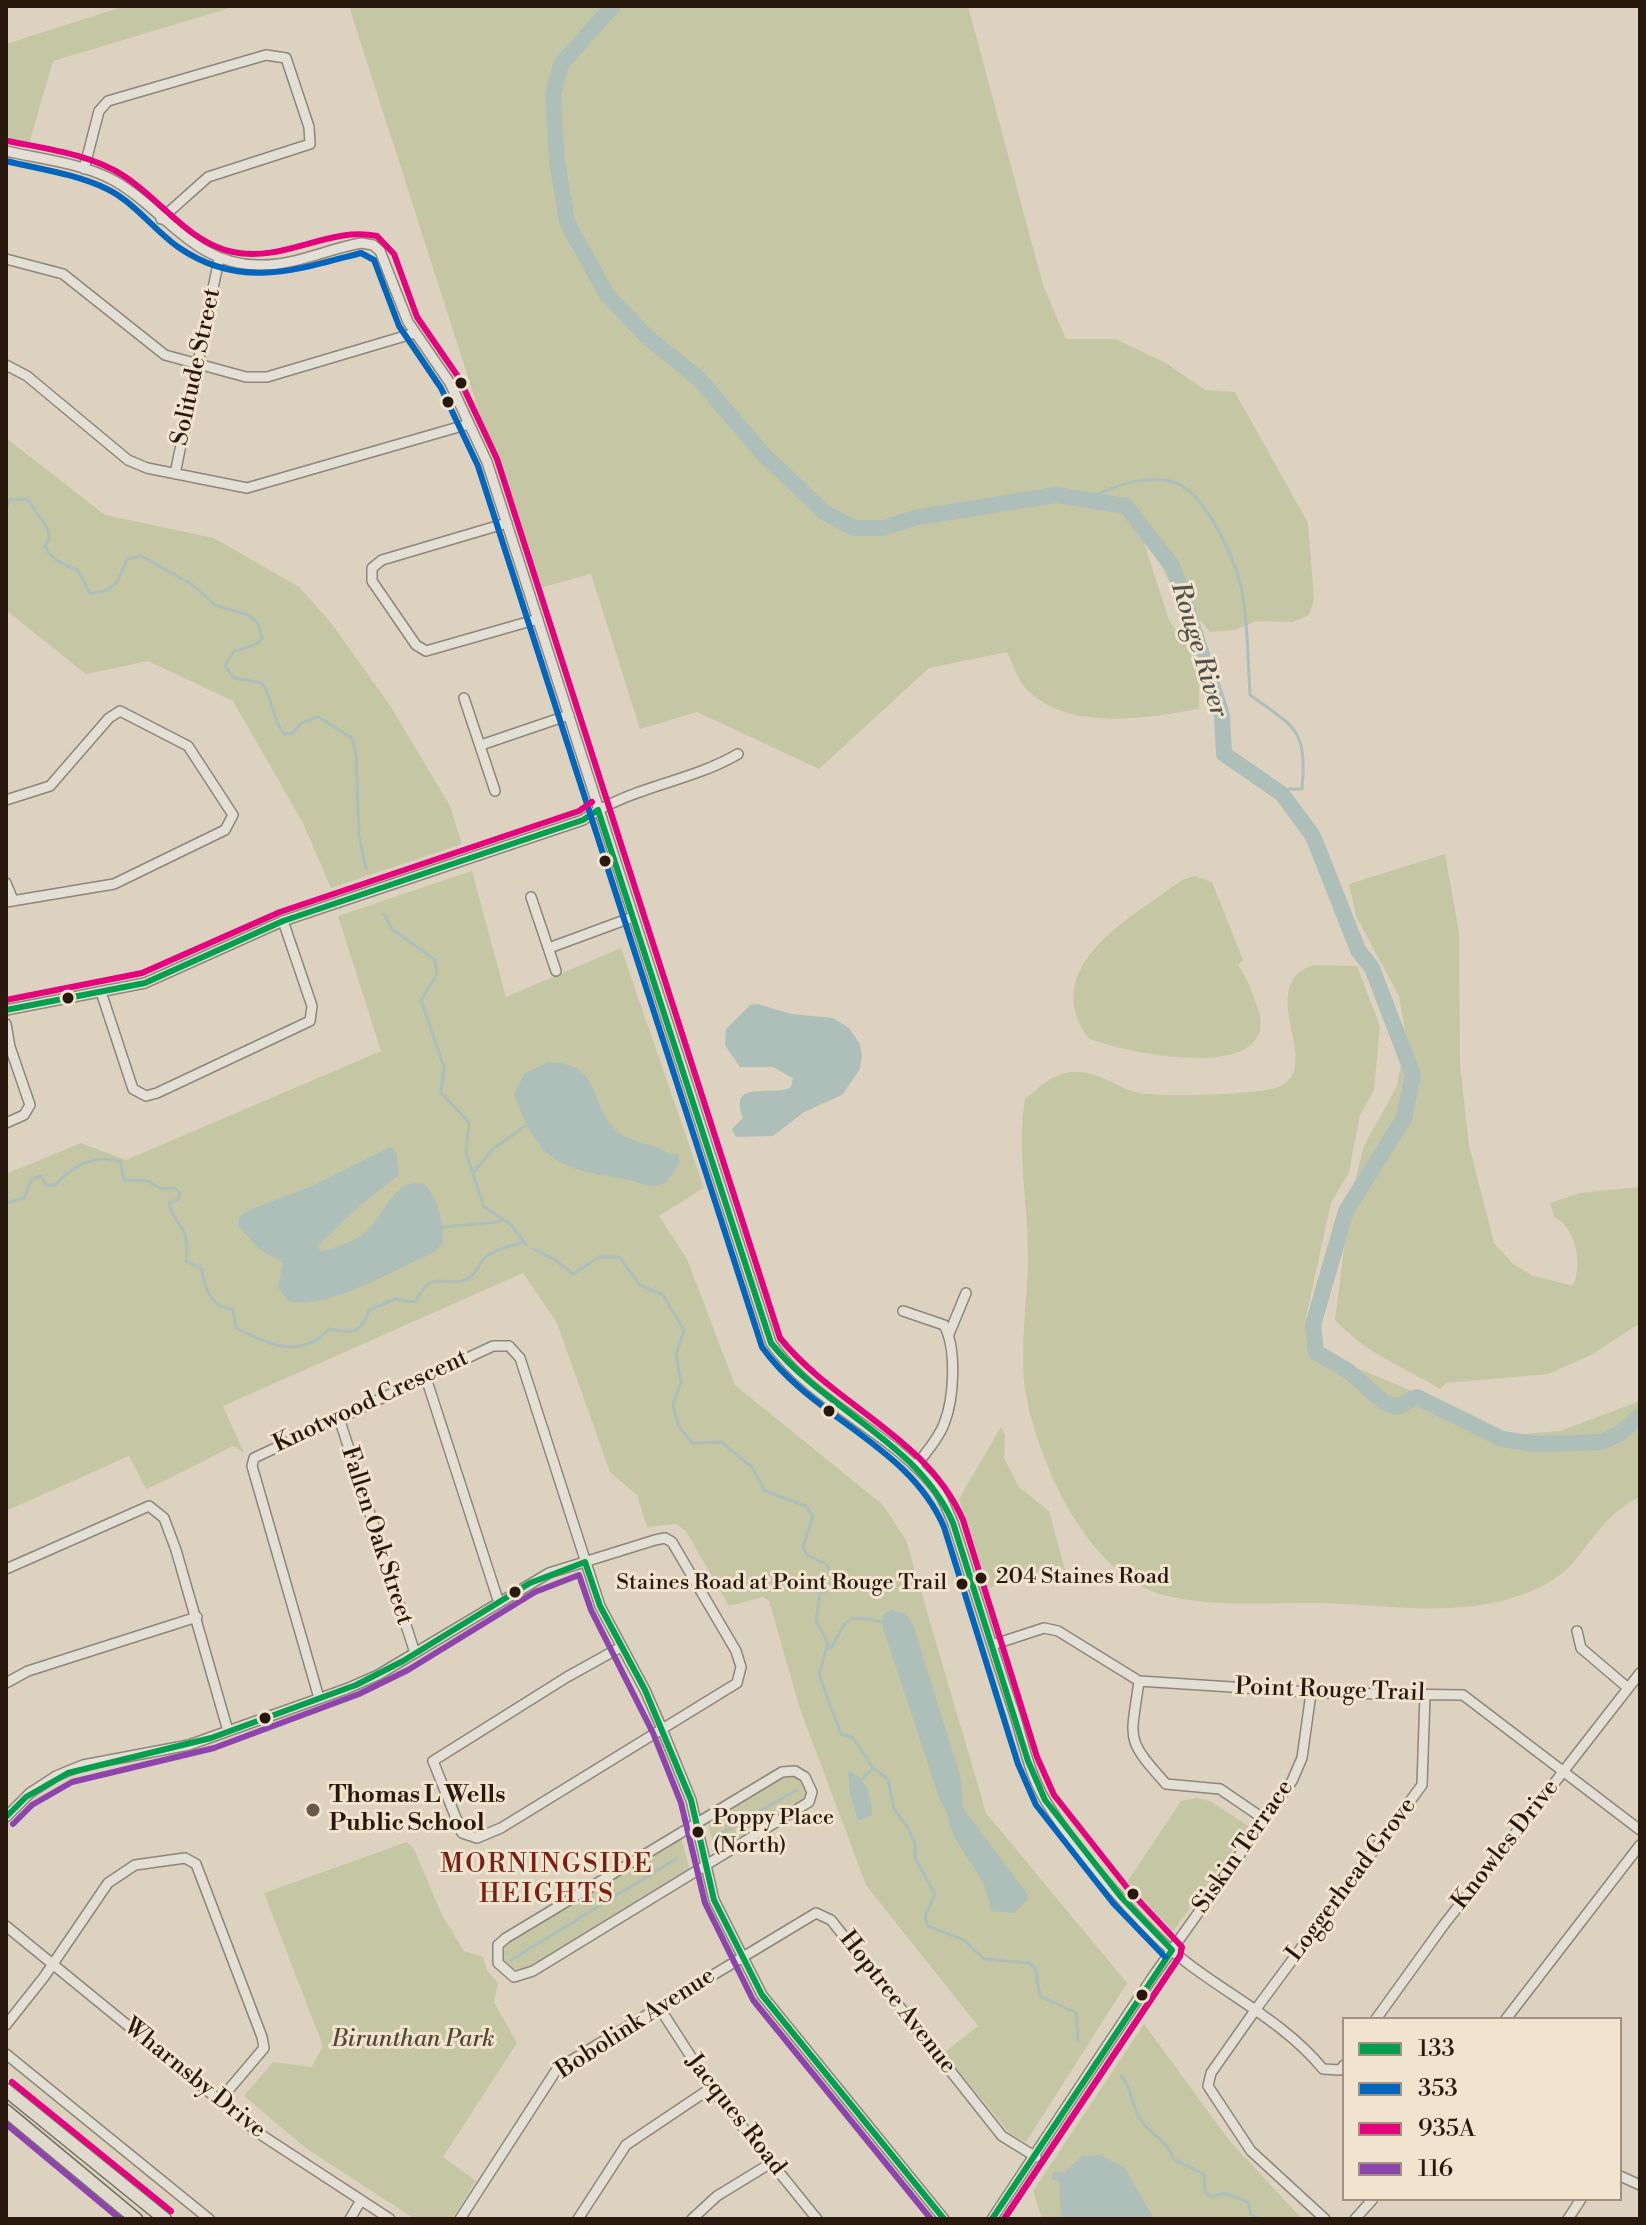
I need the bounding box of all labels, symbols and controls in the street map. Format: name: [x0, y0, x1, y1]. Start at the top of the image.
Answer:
street label: Solitude Street: [166, 286, 228, 448]
unlabelled marker: [453, 375, 469, 391]
unlabelled marker: [440, 394, 456, 410]
water label: Rouge River: [1163, 579, 1233, 721]
unlabelled marker: [597, 853, 613, 869]
unlabelled marker: [60, 990, 76, 1006]
street label: Knotwood Crescent: [269, 1344, 473, 1460]
unlabelled marker: [821, 1403, 837, 1419]
street label: Fallen Oak Street: [334, 1443, 418, 1629]
place label: 204 Staines Road: [996, 1565, 1169, 1591]
marker: 204 Staines Road: [973, 1570, 989, 1586]
place label: Staines Road at Point Rouge Trail: [616, 1571, 947, 1597]
marker: Staines Road at Point Rouge Trail: [954, 1576, 970, 1592]
unlabelled marker: [507, 1584, 523, 1600]
street label: Point Rouge Trail: [1235, 1673, 1425, 1709]
unlabelled marker: [257, 1710, 273, 1726]
street label: Knowles Drive: [1446, 1774, 1566, 1916]
street label: Siskin Terrace: [1187, 1775, 1301, 1919]
place label: Thomas L Wells Public School: [329, 1782, 506, 1838]
street label: Loggerhead Grove: [1281, 1792, 1423, 1968]
marker: Thomas L Wells Public School: [304, 1801, 322, 1819]
place label: Poppy Place (North): [713, 1806, 834, 1858]
marker: Poppy Place (North): [690, 1824, 706, 1840]
district label: MORNINGSIDE HEIGHTS: [440, 1850, 654, 1912]
unlabelled marker: [1125, 1886, 1141, 1902]
street label: Hoptree Avenue: [832, 1926, 962, 2080]
street label: Bobolink Avenue: [551, 1962, 721, 2086]
unlabelled marker: [1134, 1987, 1150, 2003]
street label: Wharnsby Drive: [117, 2013, 271, 2145]
legend: [1342, 2017, 1622, 2201]
park label: Birunthan Park: [331, 2026, 495, 2054]
text: 133: [1418, 2034, 1455, 2064]
street label: Jacques Road: [679, 2049, 791, 2181]
text: 353: [1418, 2074, 1458, 2104]
text: 935A: [1418, 2114, 1475, 2144]
text: 116: [1418, 2154, 1453, 2184]

